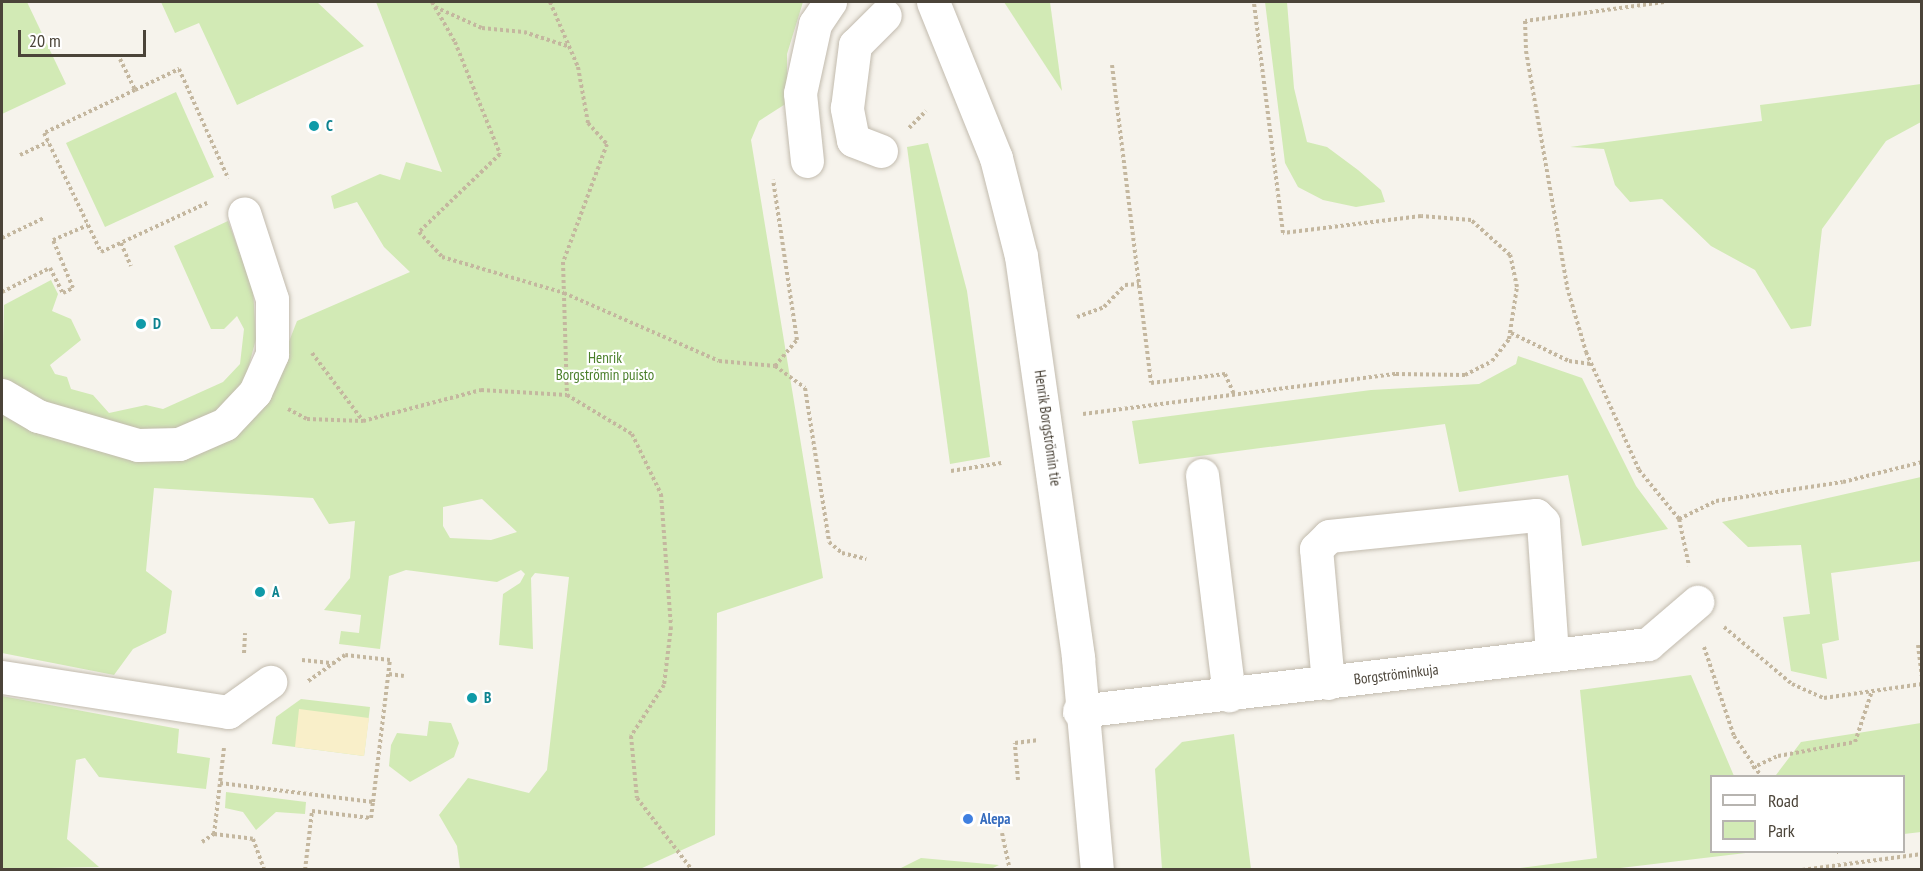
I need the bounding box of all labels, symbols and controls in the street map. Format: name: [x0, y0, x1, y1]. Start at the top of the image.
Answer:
scale bar: [21, 18, 148, 56]
text: 20 m: [29, 29, 61, 52]
place label: C: [326, 117, 333, 135]
marker: C: [307, 119, 321, 133]
place label: D: [153, 315, 161, 333]
marker: D: [134, 317, 148, 331]
park label: Henrik Borgströmin puisto: [556, 348, 654, 383]
street label: Henrik Borgströmin tie: [1031, 369, 1065, 487]
place label: A: [272, 583, 280, 601]
marker: A: [253, 585, 267, 599]
street label: Borgströminkuja: [1353, 660, 1439, 688]
place label: B: [484, 689, 491, 707]
marker: B: [465, 691, 479, 705]
legend: [1710, 775, 1905, 853]
text: Road: [1768, 789, 1799, 812]
place label: Alepa: [980, 810, 1010, 828]
marker: Alepa: [961, 812, 975, 826]
text: Park: [1768, 819, 1795, 842]

